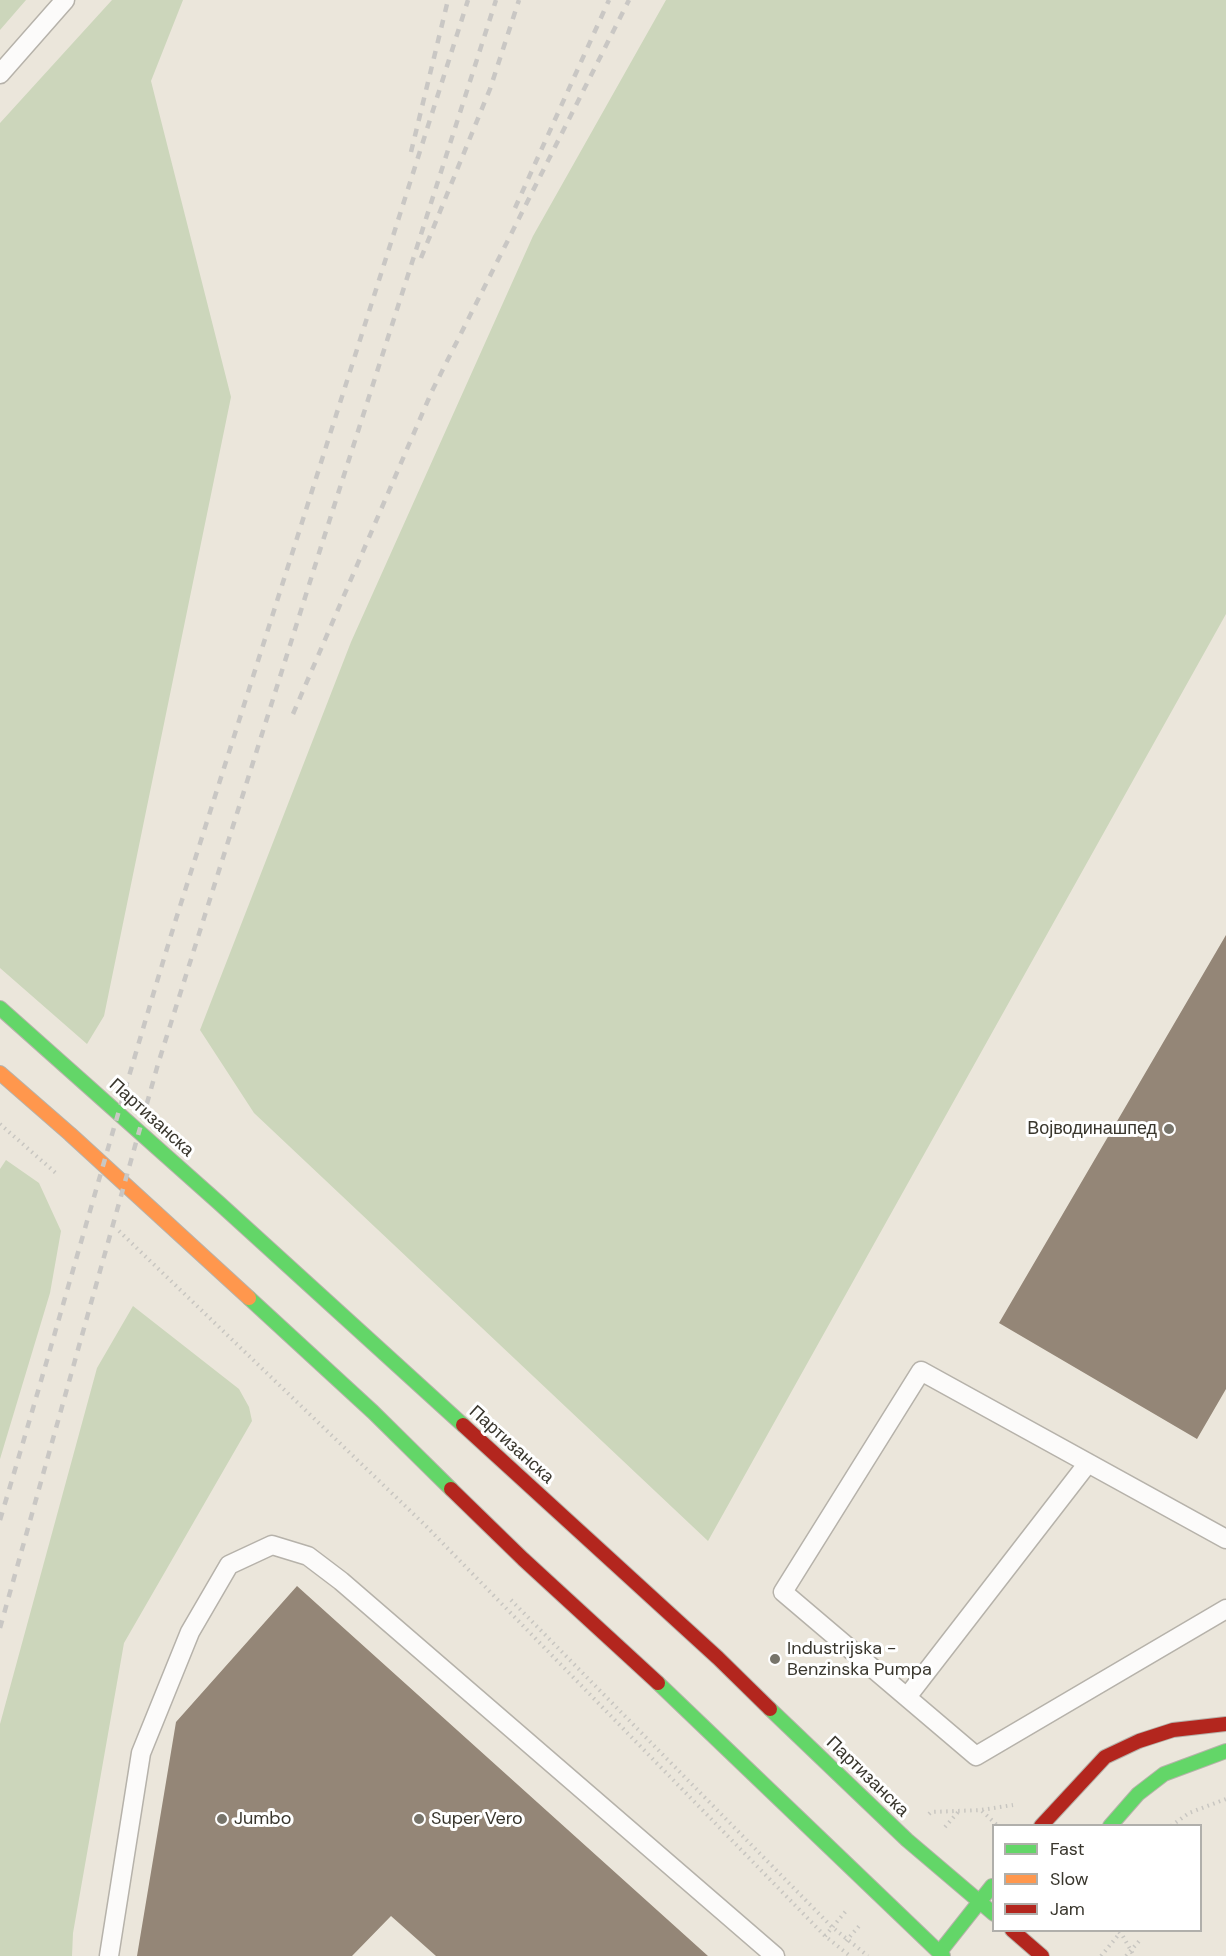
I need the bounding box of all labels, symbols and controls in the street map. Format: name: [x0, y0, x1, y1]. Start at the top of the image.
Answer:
street label: Партизанска: [104, 1074, 198, 1162]
place label: Војводинашпед: [1027, 1118, 1157, 1140]
marker: Војводинашпед: [1162, 1122, 1176, 1136]
street label: Партизанска: [464, 1401, 558, 1489]
place label: Industrijska - Benzinska Pumpa: [787, 1638, 932, 1680]
marker: Industrijska - Benzinska Pumpa: [768, 1652, 782, 1666]
street label: Партизанска: [821, 1732, 913, 1822]
place label: Jumbo: [234, 1808, 291, 1830]
place label: Super Vero: [431, 1808, 523, 1830]
marker: Jumbo: [215, 1812, 229, 1826]
marker: Super Vero: [412, 1812, 426, 1826]
legend: [992, 1824, 1202, 1932]
text: Fast: [1050, 1837, 1085, 1861]
text: Slow: [1050, 1867, 1089, 1891]
text: Jam: [1050, 1897, 1085, 1921]

